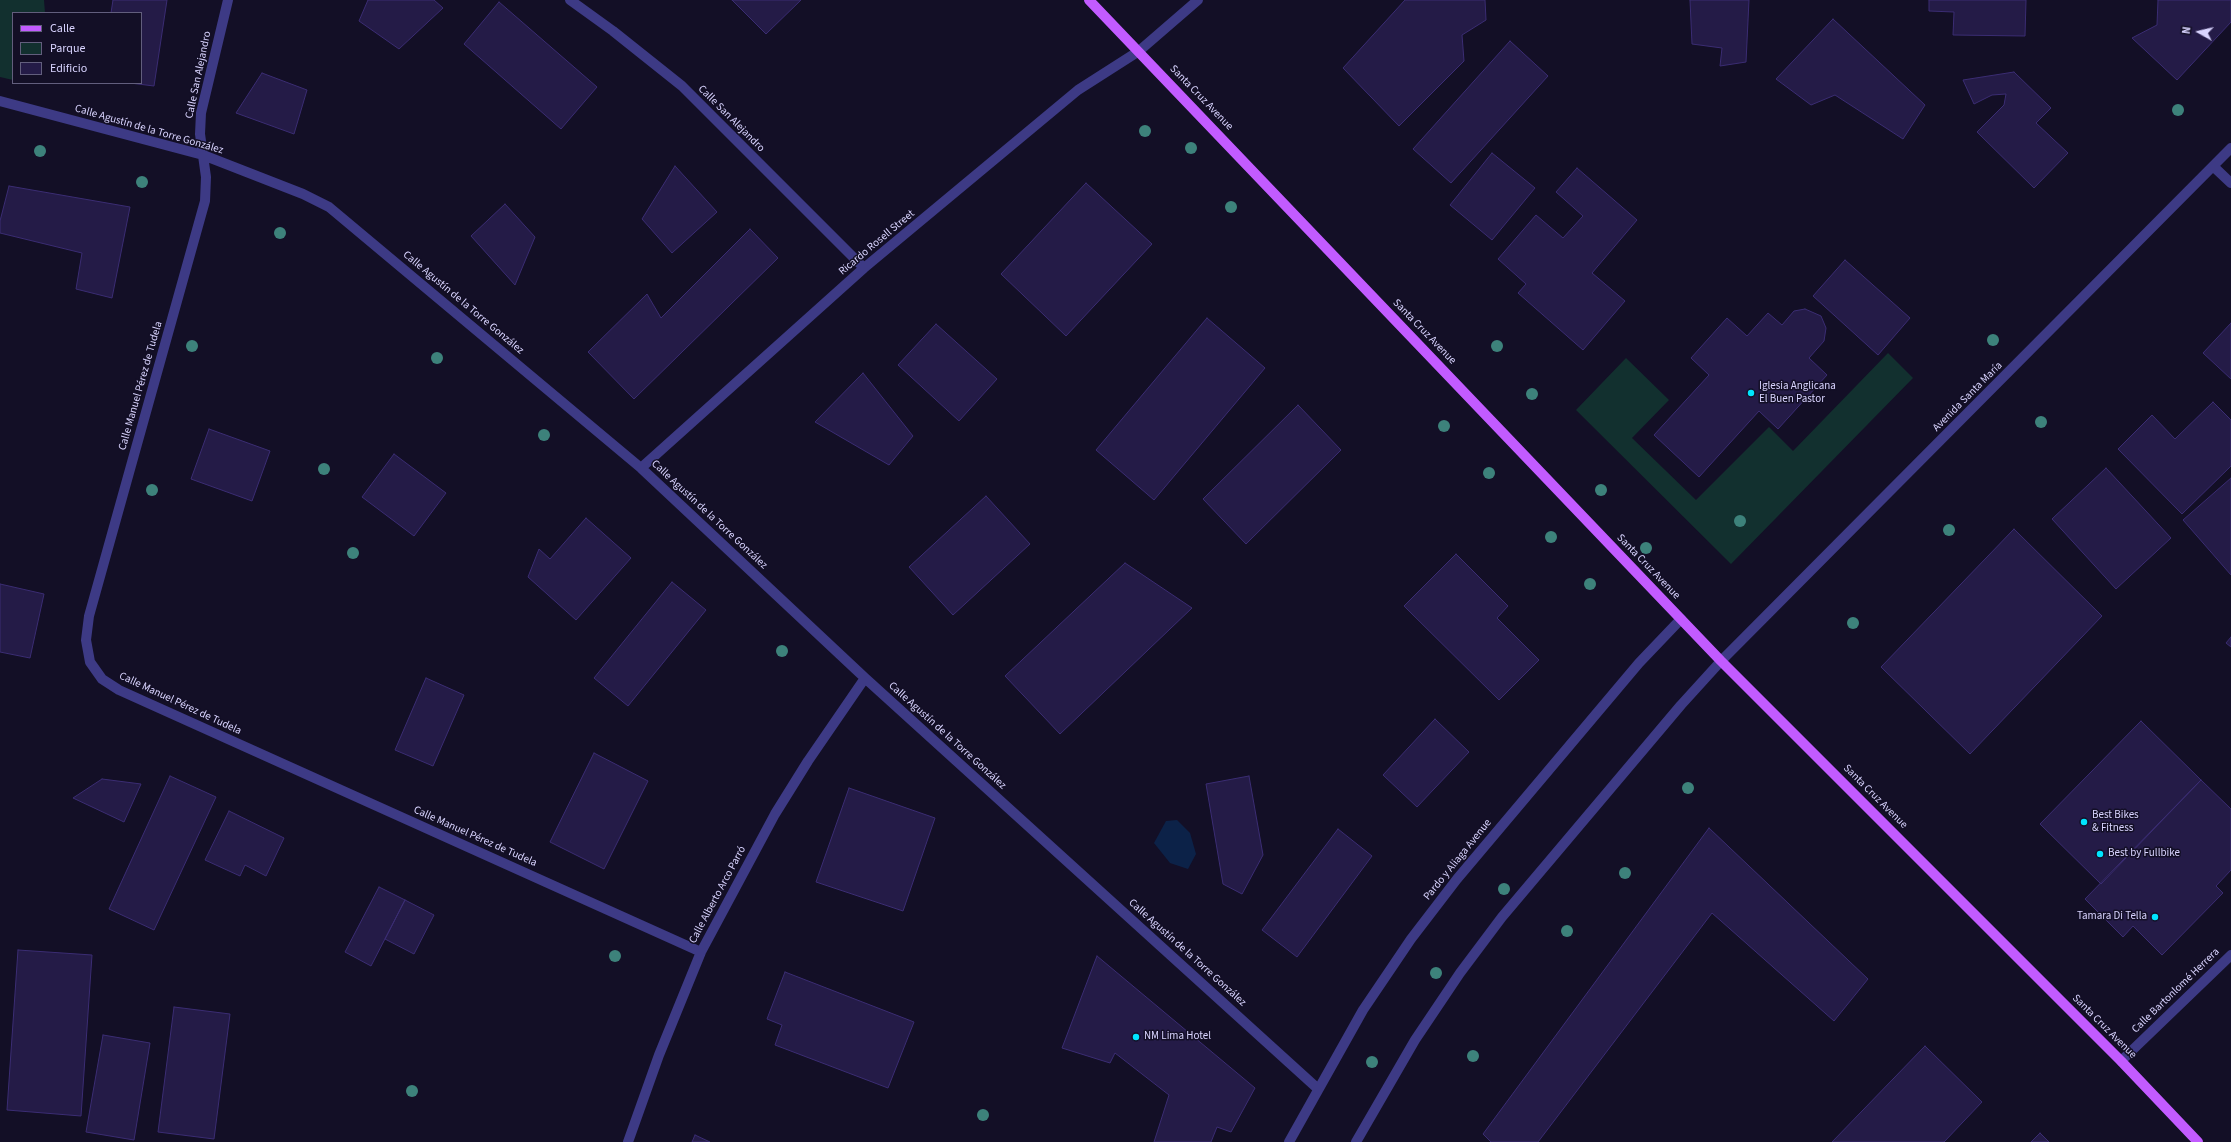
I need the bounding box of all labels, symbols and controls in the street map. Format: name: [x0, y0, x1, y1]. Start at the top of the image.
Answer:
legend: [12, 12, 142, 84]
north arrow: [2179, 12, 2219, 52]
text: Calle: [50, 20, 75, 37]
text: N: [2179, 26, 2195, 35]
street label: Calle San Alejandro: [183, 30, 215, 120]
text: Parque: [50, 40, 86, 57]
text: Edificio: [50, 60, 87, 77]
street label: Santa Cruz Avenue: [1167, 63, 1235, 133]
street label: Calle San Alejandro: [695, 83, 767, 155]
street label: Calle Agustín de la Torre González: [73, 102, 225, 158]
street label: Ricardo Rosell Street: [836, 207, 918, 279]
street label: Calle Agustín de la Torre González: [400, 248, 526, 358]
street label: Santa Cruz Avenue: [1390, 297, 1458, 367]
street label: Calle Manuel Pérez de Tudela: [116, 320, 166, 452]
street label: Avenida Santa María: [1930, 359, 2006, 435]
place label: Iglesia Anglicana El Buen Pastor: [1759, 380, 1836, 406]
marker: Iglesia Anglicana El Buen Pastor: [1746, 388, 1756, 398]
street label: Calle Agustín de la Torre González: [648, 458, 770, 572]
street label: Santa Cruz Avenue: [1614, 532, 1682, 602]
street label: Calle Manuel Pérez de Tudela: [117, 670, 243, 738]
street label: Calle Agustín de la Torre González: [885, 680, 1009, 792]
street label: Santa Cruz Avenue: [1840, 762, 1910, 832]
street label: Calle Manuel Pérez de Tudela: [411, 804, 539, 870]
place label: Best Bikes & Fitness: [2092, 809, 2139, 835]
street label: Pardo y Aliaga Avenue: [1421, 817, 1495, 903]
marker: Best Bikes & Fitness: [2079, 817, 2089, 827]
street label: Calle Alberto Arco Parró: [687, 844, 749, 946]
place label: Best by Fullbike: [2108, 847, 2180, 861]
marker: Best by Fullbike: [2095, 849, 2105, 859]
street label: Calle Agustín de la Torre González: [1125, 897, 1249, 1009]
place label: Tamara Di Tella: [2077, 910, 2147, 924]
marker: Tamara Di Tella: [2150, 912, 2160, 922]
street label: Calle Bartonlomé Herrera: [2129, 946, 2223, 1036]
street label: Santa Cruz Avenue: [2069, 992, 2139, 1062]
place label: NM Lima Hotel: [1144, 1030, 1211, 1044]
marker: NM Lima Hotel: [1131, 1032, 1141, 1042]

